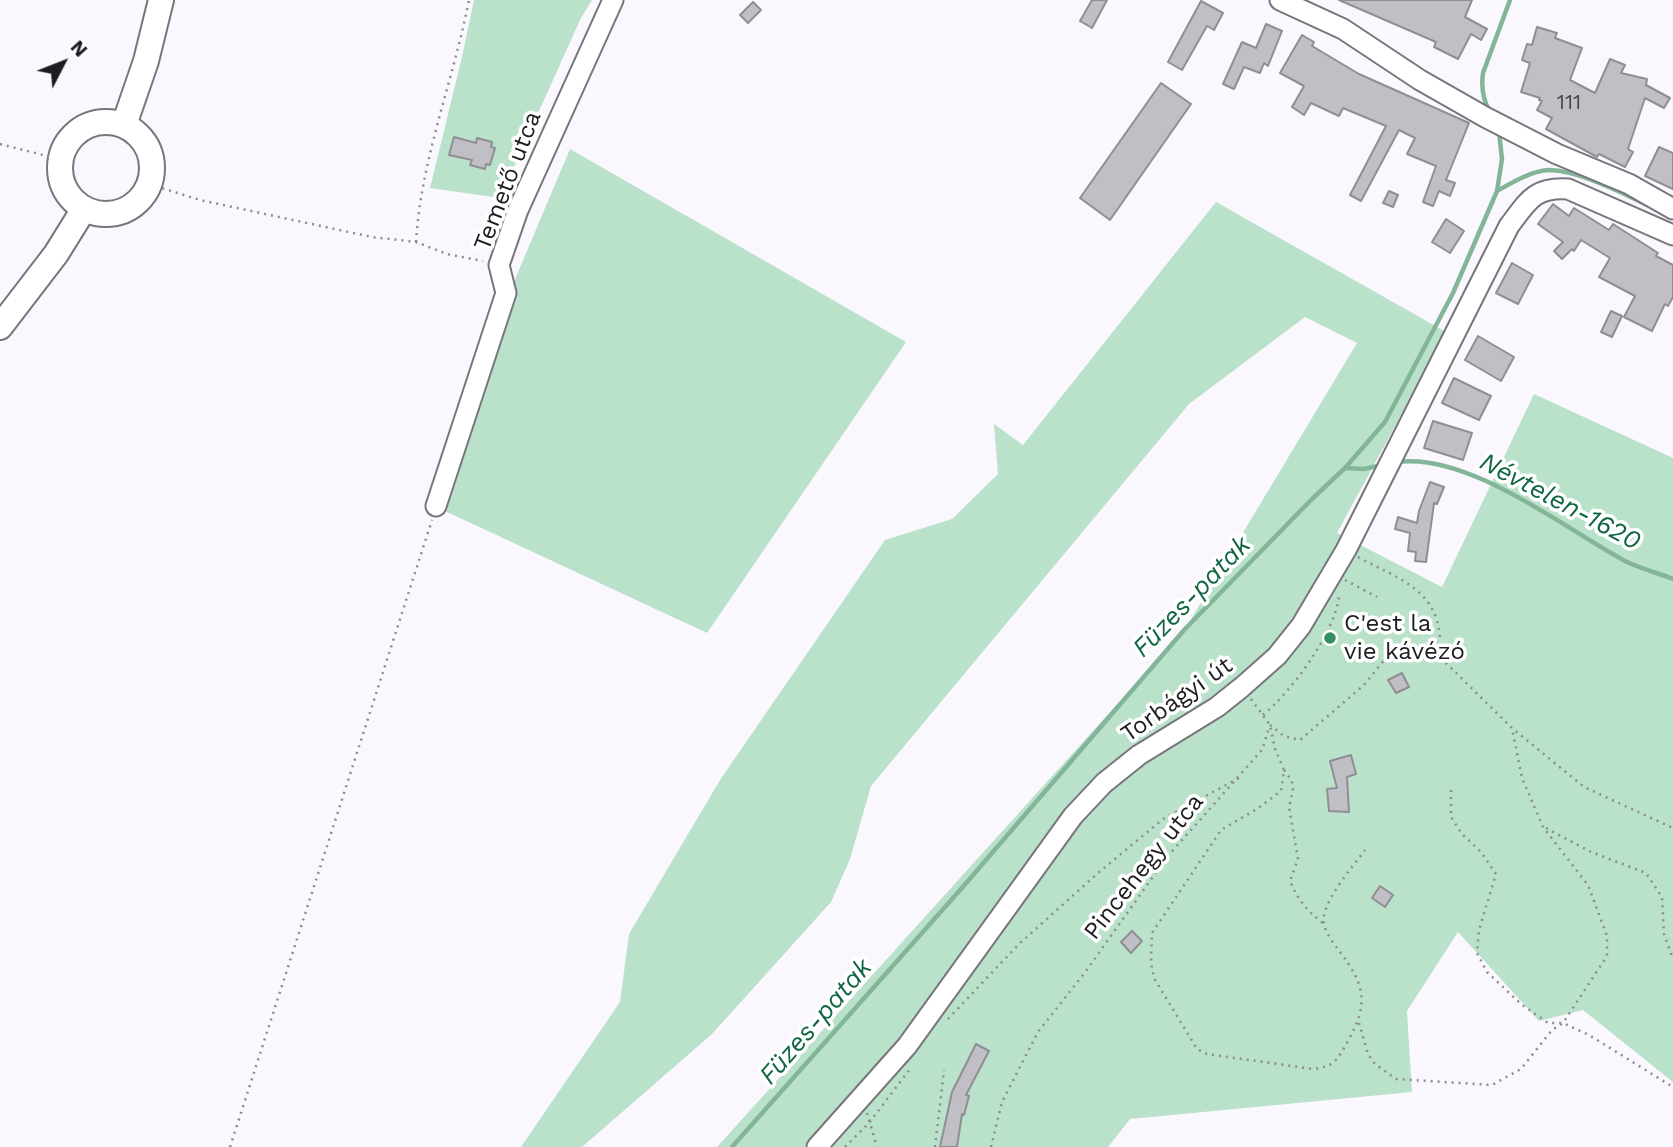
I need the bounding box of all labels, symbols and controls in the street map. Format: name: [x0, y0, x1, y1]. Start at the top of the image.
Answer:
north arrow: [28, 28, 98, 98]
text: N: [66, 36, 92, 62]
house number: 111: [1557, 90, 1581, 116]
street label: Temető utca: [468, 107, 548, 255]
water label: Névtelen-1620: [1474, 447, 1646, 557]
water label: Füzes-patak: [1126, 530, 1258, 664]
place label: C'est la vie kávézó: [1344, 610, 1465, 666]
marker: C'est la vie kávézó: [1322, 630, 1338, 646]
street label: Torbágyi út: [1116, 651, 1238, 749]
street label: Pincehegy utca: [1078, 788, 1210, 946]
water label: Füzes-patak: [753, 953, 879, 1091]

